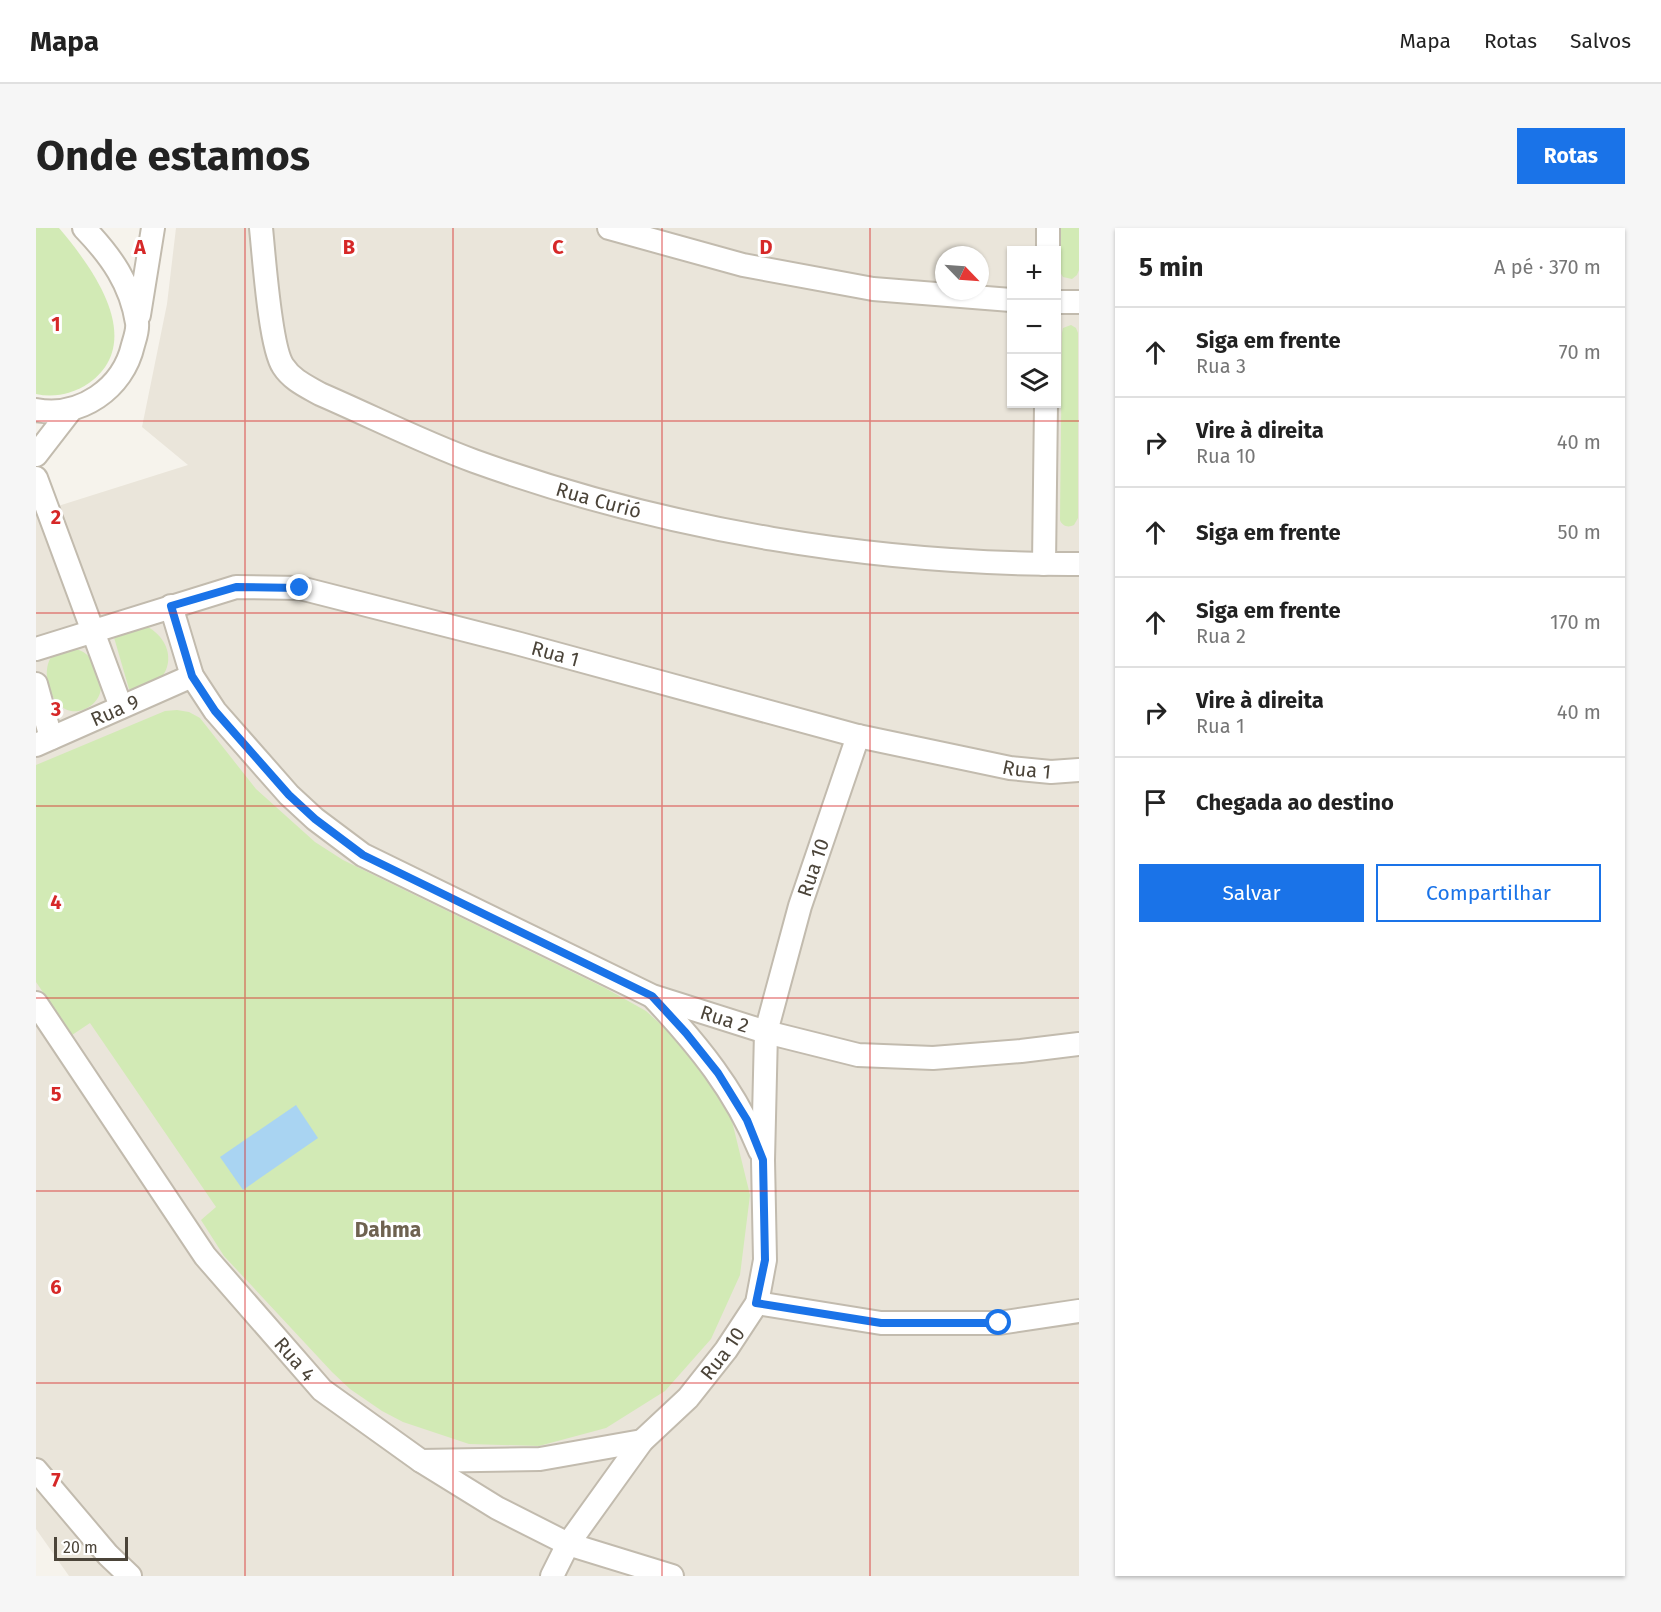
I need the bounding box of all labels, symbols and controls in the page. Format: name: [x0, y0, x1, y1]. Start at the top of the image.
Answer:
text: Mapa: [30, 25, 99, 58]
text: Mapa: [1400, 28, 1451, 54]
text: Rotas: [1484, 28, 1537, 54]
text: Salvos: [1570, 28, 1631, 54]
button: Rotas: [1517, 128, 1625, 184]
text: Onde estamos: [36, 131, 310, 181]
text: A: [133, 235, 147, 259]
text: B: [343, 235, 355, 259]
text: C: [552, 235, 564, 259]
text: D: [759, 235, 773, 259]
north arrow: [935, 246, 989, 300]
map controls: [1007, 246, 1061, 408]
button: +: [1007, 246, 1061, 300]
text: 5 min: [1139, 252, 1203, 283]
text: A pé · 370 m: [1494, 255, 1601, 279]
button: −: [1007, 300, 1061, 354]
text: 1: [51, 312, 61, 336]
text: Siga em frente: [1196, 327, 1341, 354]
icon: ahead: [1139, 336, 1172, 369]
text: 70 m: [1559, 340, 1601, 364]
button: layers: [1007, 354, 1061, 408]
text: Rua 3: [1196, 354, 1246, 378]
text: Vire à direita: [1196, 417, 1324, 444]
icon: right: [1139, 426, 1172, 459]
text: 40 m: [1557, 430, 1601, 454]
text: Rua 10: [1196, 444, 1256, 468]
street label: Rua Curió: [553, 477, 644, 523]
text: 2: [51, 505, 61, 529]
icon: ahead: [1139, 516, 1172, 549]
text: Siga em frente: [1196, 519, 1341, 546]
text: 50 m: [1557, 520, 1601, 544]
route end: [286, 574, 312, 600]
text: Siga em frente: [1196, 597, 1341, 624]
icon: ahead: [1139, 606, 1172, 639]
text: 170 m: [1550, 610, 1601, 634]
text: Rua 2: [1196, 624, 1246, 648]
street label: Rua 1: [529, 636, 582, 672]
text: Vire à direita: [1196, 687, 1324, 714]
street label: Rua 9: [87, 689, 143, 731]
icon: right: [1139, 696, 1172, 729]
text: 3: [50, 697, 61, 721]
text: 40 m: [1557, 700, 1601, 724]
text: Rua 1: [1196, 714, 1245, 738]
street label: Rua 1: [1000, 755, 1052, 784]
icon: arrive: [1139, 786, 1172, 819]
text: Chegada ao destino: [1196, 789, 1394, 816]
street label: Rua 10: [792, 835, 834, 900]
button: Salvar: [1139, 864, 1364, 922]
button: Compartilhar: [1376, 864, 1601, 922]
text: 4: [50, 890, 62, 914]
street label: Rua 2: [697, 1000, 752, 1038]
text: 5: [51, 1082, 62, 1106]
district label: Dahma: [355, 1217, 421, 1243]
text: 6: [50, 1275, 62, 1299]
route start: [985, 1309, 1011, 1335]
street label: Rua 10: [695, 1322, 750, 1385]
street label: Rua 4: [269, 1332, 321, 1386]
text: 7: [51, 1468, 61, 1492]
scale bar: [54, 1534, 128, 1562]
text: 20 m: [63, 1538, 98, 1557]

